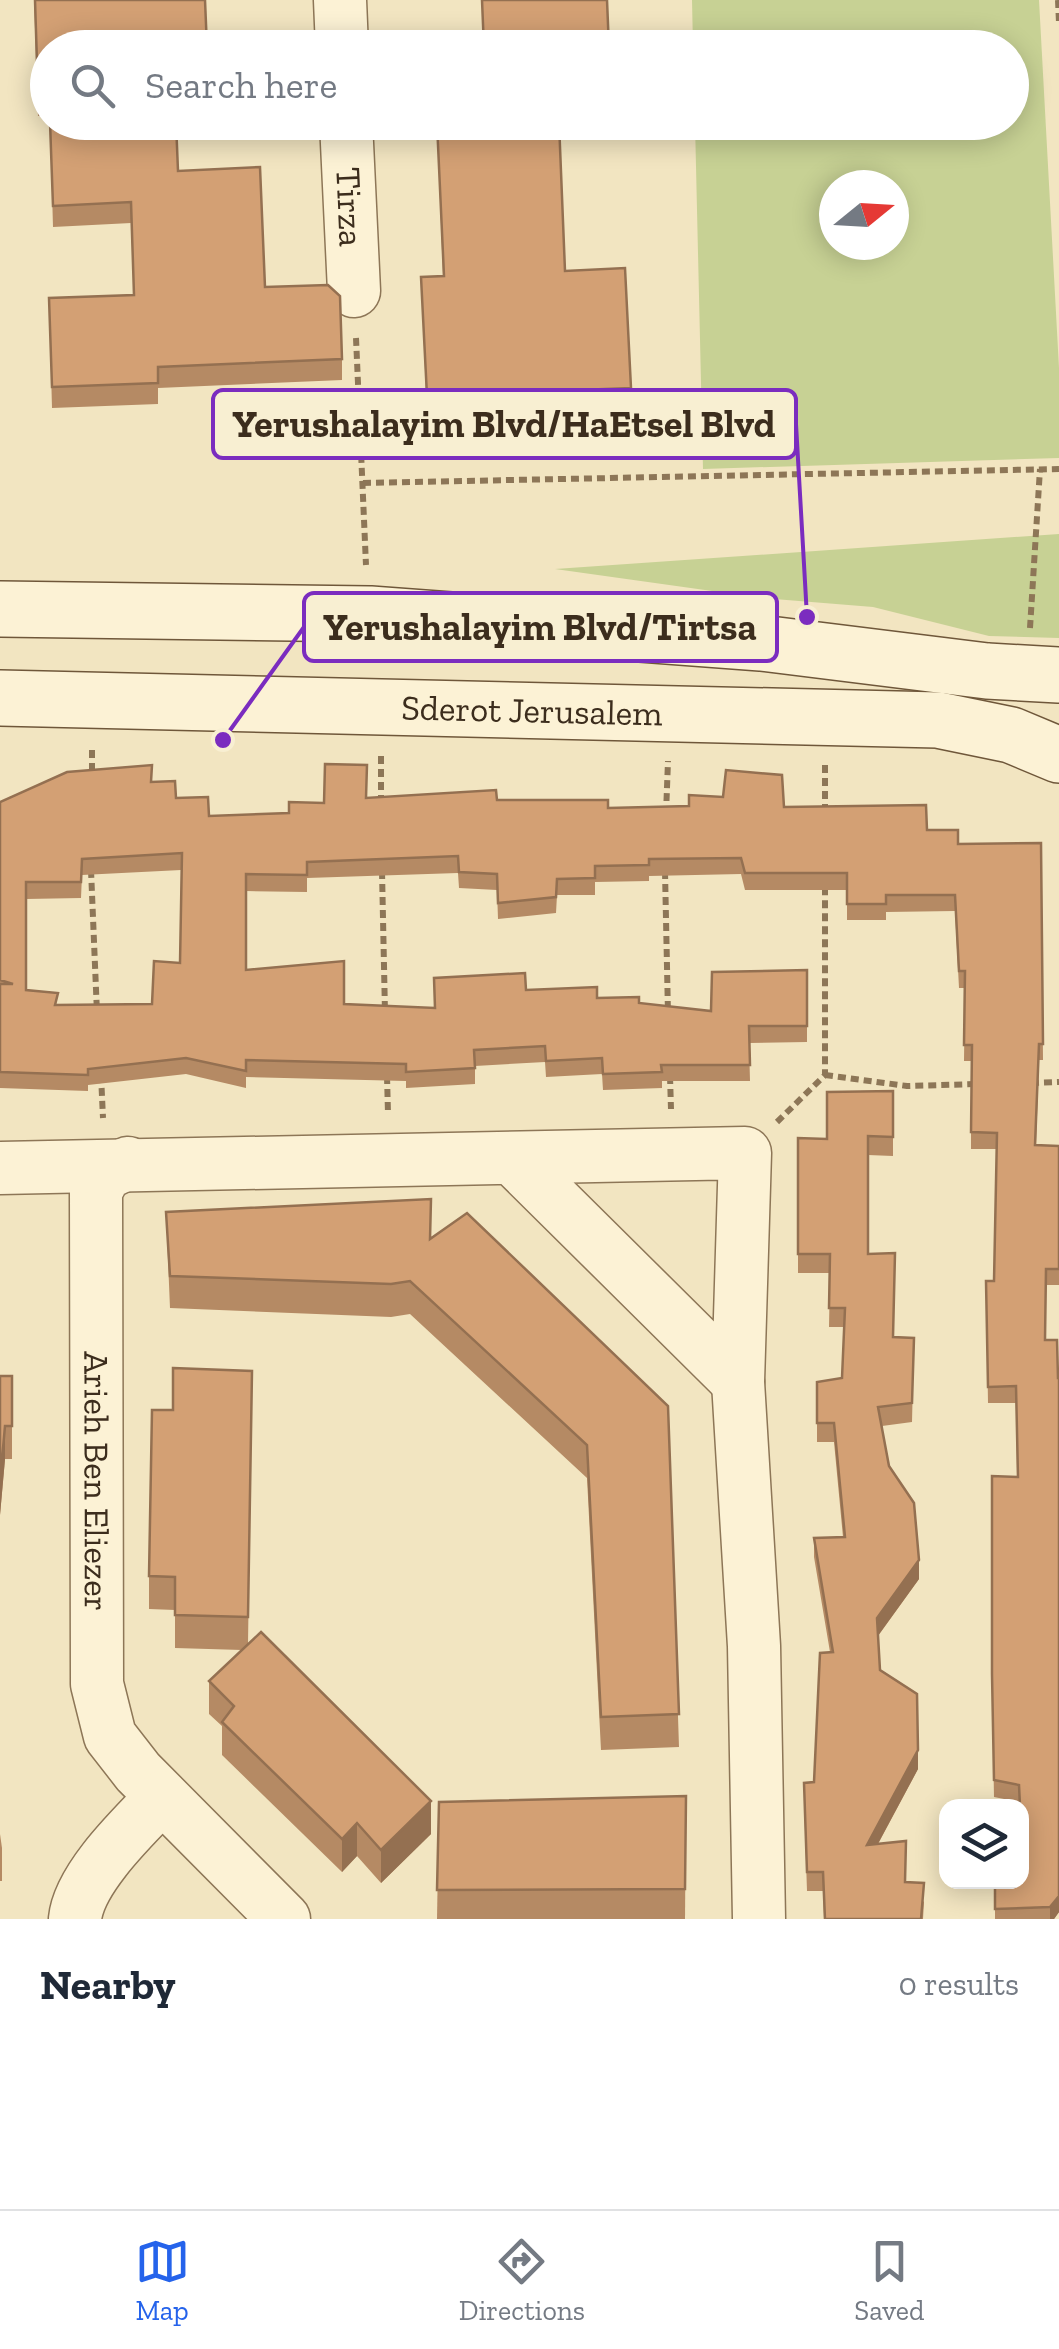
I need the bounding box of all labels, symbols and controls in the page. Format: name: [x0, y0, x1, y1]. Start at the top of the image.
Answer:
search box: [30, 30, 1029, 140]
icon: search: [65, 58, 120, 113]
text: Search here: [145, 62, 337, 108]
street label: Tirza: [327, 166, 373, 248]
north arrow: [819, 170, 909, 260]
callout: Yerushalayim Blvd/HaEtsel Blvd: [213, 390, 796, 458]
text: Yerushalayim Blvd/HaEtsel Blvd: [232, 401, 776, 447]
callout: Yerushalayim Blvd/Tirtsa: [304, 593, 777, 661]
text: Yerushalayim Blvd/Tirtsa: [323, 604, 757, 650]
street label: Sderot Jerusalem: [401, 686, 663, 735]
street label: Arieh Ben Eliezer: [75, 1351, 118, 1611]
map controls: [939, 1799, 1029, 1889]
button: layers: [939, 1799, 1029, 1889]
text: Nearby: [40, 1959, 176, 2010]
text: 0 results: [898, 1965, 1019, 2003]
tab: Map: [135, 2234, 190, 2327]
tab: Directions: [459, 2234, 585, 2327]
tab: Saved: [854, 2234, 924, 2327]

